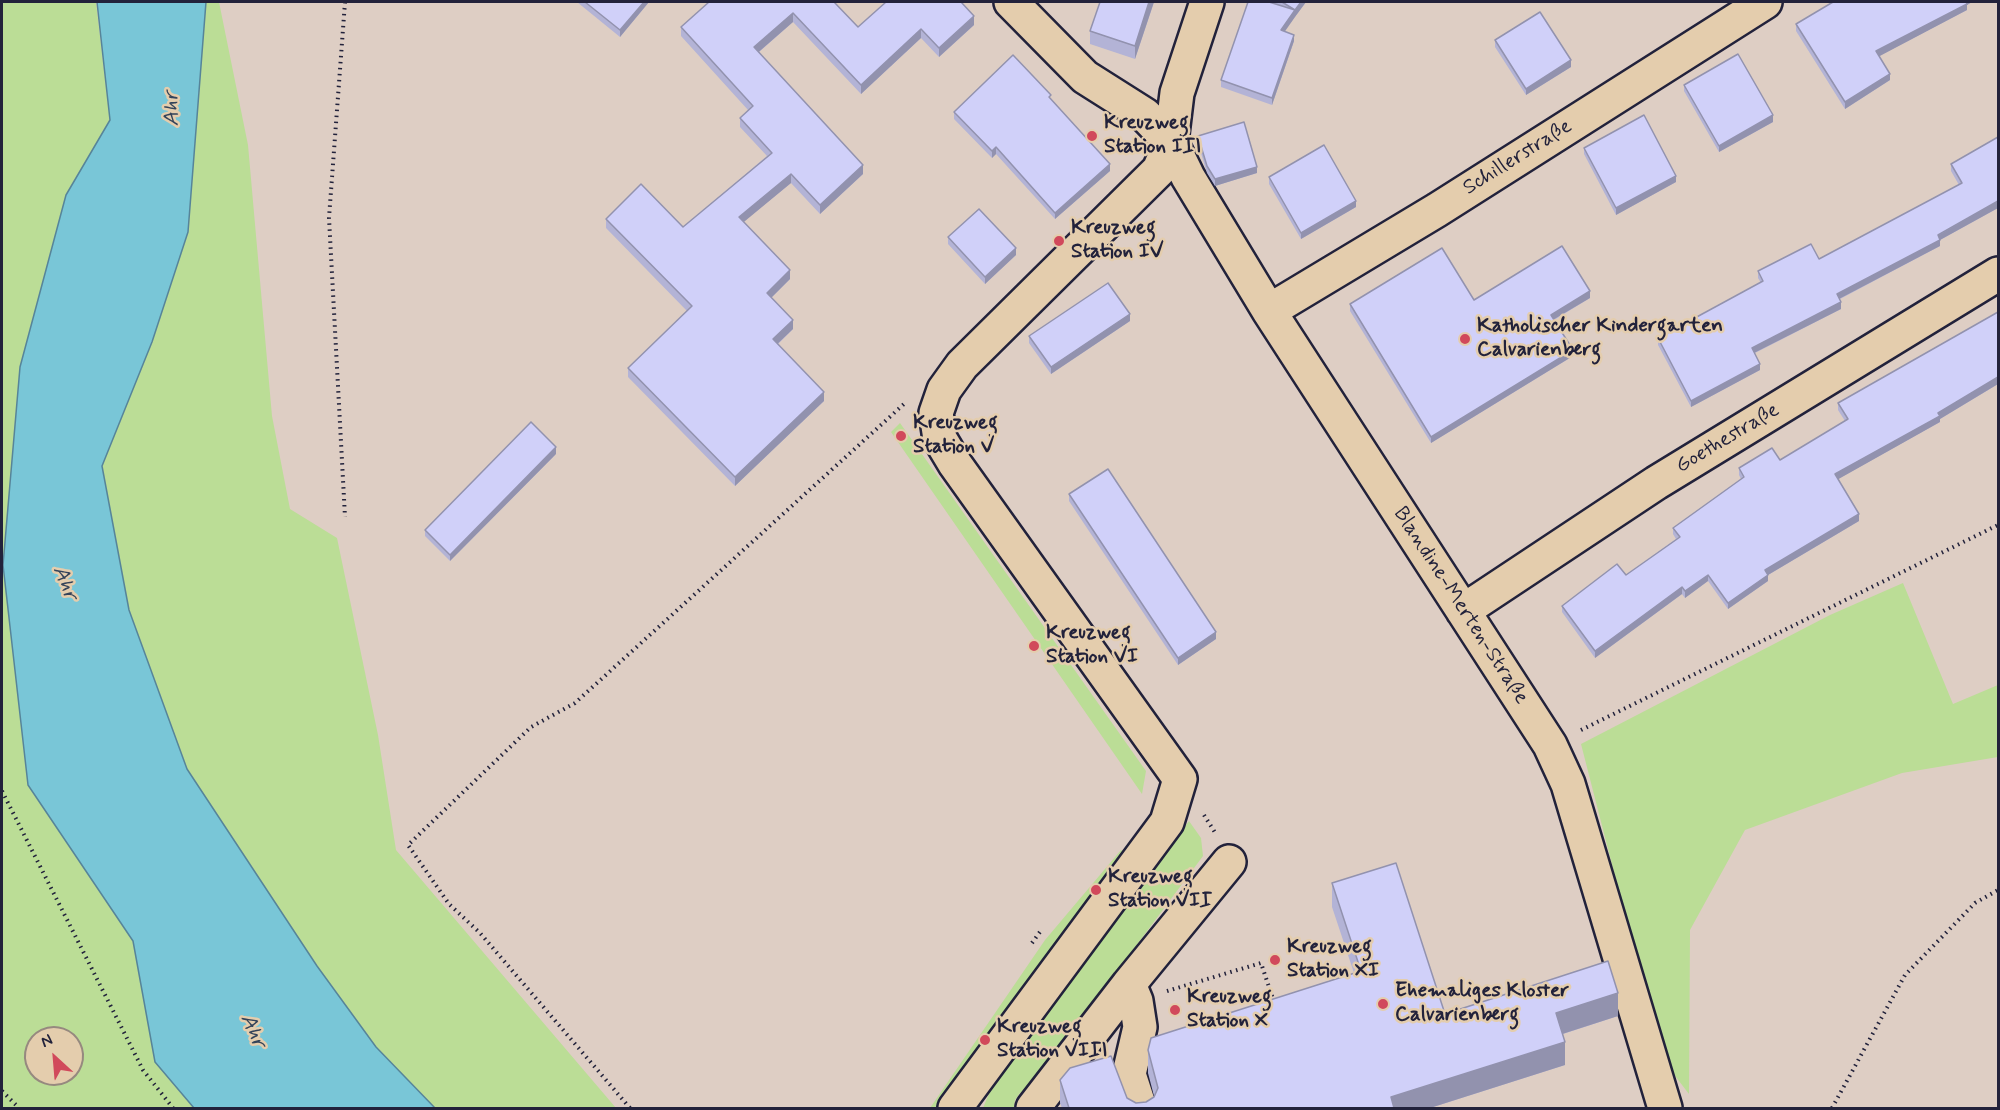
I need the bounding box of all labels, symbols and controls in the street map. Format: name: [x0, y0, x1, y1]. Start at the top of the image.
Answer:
water label: Ahr: [160, 92, 186, 126]
place label: Kreuzweg Station III: [1104, 111, 1201, 161]
street label: Schillerstraße: [1459, 115, 1577, 201]
marker: Kreuzweg Station III: [1085, 129, 1099, 143]
place label: Kreuzweg Station IV: [1071, 216, 1163, 266]
marker: Kreuzweg Station IV: [1052, 234, 1066, 248]
place label: Katholischer Kindergarten Calvarienberg: [1477, 314, 1723, 364]
marker: Katholischer Kindergarten Calvarienberg: [1458, 332, 1472, 346]
street label: Goethestraße: [1672, 398, 1784, 480]
place label: Kreuzweg Station V: [913, 411, 998, 461]
marker: Kreuzweg Station V: [894, 429, 908, 443]
street label: Blandine-Merten-Straße: [1387, 503, 1533, 709]
water label: Ahr: [45, 562, 83, 604]
place label: Kreuzweg Station VI: [1046, 621, 1138, 671]
marker: Kreuzweg Station VI: [1027, 639, 1041, 653]
place label: Kreuzweg Station VII: [1108, 865, 1212, 915]
marker: Kreuzweg Station VII: [1089, 883, 1103, 897]
place label: Kreuzweg Station XI: [1287, 935, 1379, 985]
marker: Kreuzweg Station XI: [1268, 953, 1282, 967]
place label: Ehemaliges Kloster Calvarienberg: [1395, 979, 1569, 1029]
place label: Kreuzweg Station X: [1187, 985, 1272, 1035]
marker: Ehemaliges Kloster Calvarienberg: [1376, 997, 1390, 1011]
marker: Kreuzweg Station X: [1168, 1003, 1182, 1017]
water label: Ahr: [233, 1010, 271, 1052]
place label: Kreuzweg Station VIII: [997, 1015, 1108, 1065]
north arrow: [24, 1026, 84, 1086]
text: N: [37, 1029, 56, 1053]
marker: Kreuzweg Station VIII: [978, 1033, 992, 1047]

